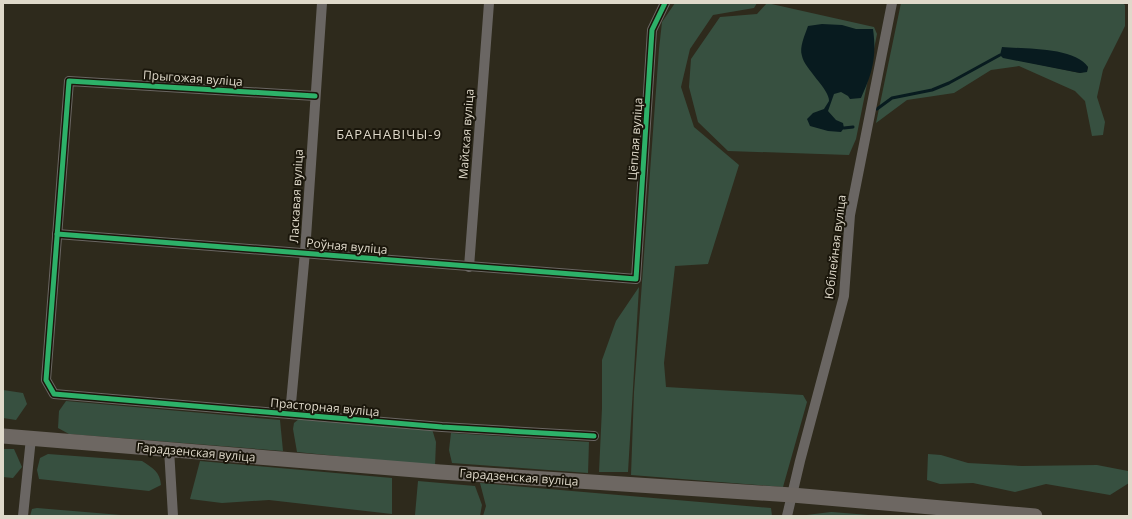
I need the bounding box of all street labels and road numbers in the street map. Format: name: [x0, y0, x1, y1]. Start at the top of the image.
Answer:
street label: Прыгожая вуліца: [143, 66, 243, 90]
street label: Майская вуліца: [454, 88, 478, 180]
street label: Цёплая вуліца: [624, 97, 646, 181]
street label: Ласкавая вуліца: [285, 149, 307, 243]
street label: Юбілейная вуліца: [820, 194, 850, 300]
street label: Роўная вуліца: [306, 234, 388, 258]
street label: Прасторная вуліца: [270, 394, 380, 420]
street label: Гарадзенская вуліца: [136, 438, 256, 466]
street label: Гарадзенская вуліца: [459, 464, 579, 490]

